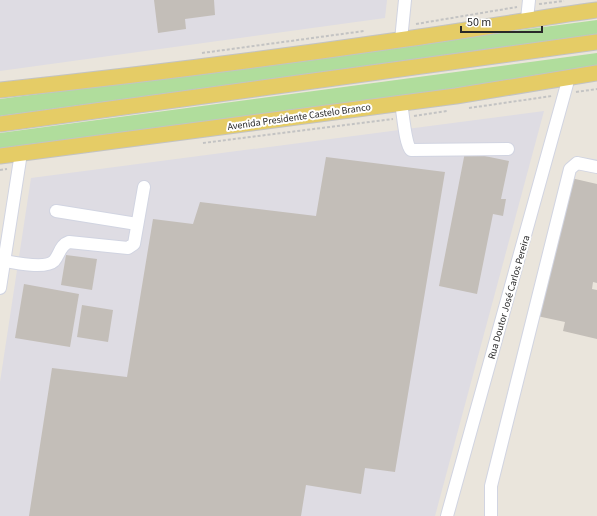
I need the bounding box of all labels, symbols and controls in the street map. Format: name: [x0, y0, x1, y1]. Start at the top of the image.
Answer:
scale bar: [461, 8, 542, 34]
text: 50 m: [467, 14, 491, 31]
street label: Avenida Presidente Castelo Branco: [227, 100, 372, 134]
street label: Rua Doutor José Carlos Pereira: [485, 234, 533, 361]

